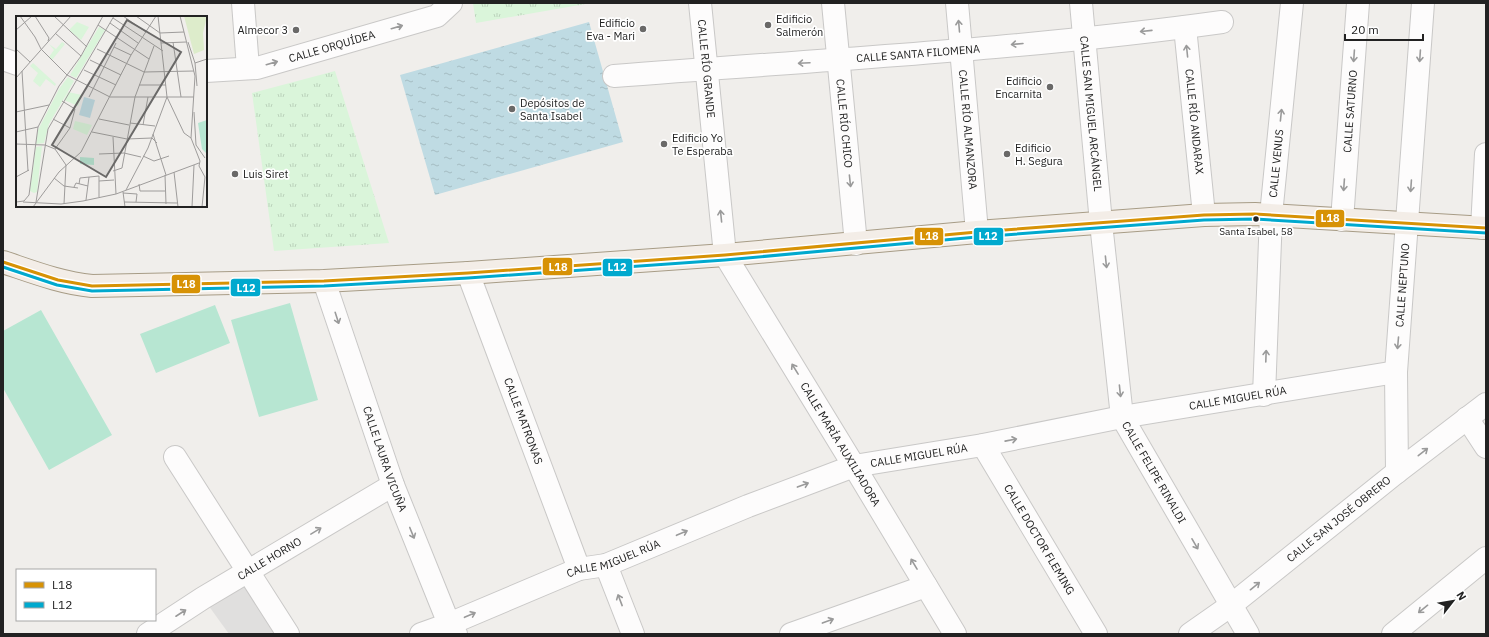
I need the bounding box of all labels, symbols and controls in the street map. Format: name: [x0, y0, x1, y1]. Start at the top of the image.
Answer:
place label: Edificio Salmerón: [776, 12, 823, 39]
inset map: [16, 16, 207, 207]
place label: Edificio Eva - Mari: [586, 16, 635, 43]
scale bar: [1345, 16, 1423, 42]
street label: CALLE RÍO GRANDE: [695, 19, 718, 119]
marker: Edificio Salmerón: [763, 20, 773, 30]
one-way arrow: [955, 20, 963, 33]
text: 20 m: [1351, 22, 1379, 37]
place label: Almecor 3: [237, 23, 288, 37]
one-way arrow: [390, 23, 403, 30]
marker: Edificio Eva - Mari: [638, 24, 648, 34]
marker: Almecor 3: [291, 25, 301, 35]
street label: CALLE ORQUÍDEA: [287, 27, 377, 65]
one-way arrow: [1140, 28, 1153, 35]
street label: CALLE SAN MIGUEL ARCÁNGEL: [1077, 35, 1105, 192]
one-way arrow: [1011, 40, 1024, 48]
street label: CALLE SANTA FILOMENA: [856, 41, 981, 65]
one-way arrow: [1184, 45, 1191, 58]
one-way arrow: [1351, 49, 1358, 62]
one-way arrow: [1416, 49, 1423, 62]
one-way arrow: [265, 59, 278, 66]
one-way arrow: [798, 59, 811, 66]
street label: CALLE RÍO ANDARAX: [1182, 68, 1207, 175]
street label: CALLE RÍO ALMANZORA: [956, 69, 980, 190]
street label: CALLE SATURNO: [1340, 69, 1360, 153]
place label: Edificio Encarnita: [995, 74, 1042, 101]
street label: CALLE RÍO CHICO: [833, 78, 856, 169]
marker: Edificio Encarnita: [1045, 82, 1055, 92]
place label: Depósitos de Santa Isabel: [520, 96, 584, 123]
marker: Depósitos de Santa Isabel: [507, 104, 517, 114]
one-way arrow: [1277, 109, 1285, 122]
street label: CALLE VENUS: [1266, 128, 1286, 198]
place label: Edificio Yo Te Esperaba: [672, 131, 733, 158]
marker: Edificio Yo Te Esperaba: [659, 139, 669, 149]
place label: Edificio H. Segura: [1015, 141, 1063, 168]
marker: Edificio H. Segura: [1002, 149, 1012, 159]
place label: Luis Siret: [243, 167, 289, 181]
marker: Luis Siret: [230, 169, 240, 179]
one-way arrow: [847, 174, 854, 187]
one-way arrow: [1341, 179, 1348, 192]
one-way arrow: [1407, 179, 1414, 192]
line badge: L18: [1315, 209, 1345, 228]
one-way arrow: [717, 210, 724, 223]
text: L18: [1320, 211, 1340, 225]
marker: Santa Isabel, 58: [1251, 214, 1261, 224]
place label: Santa Isabel, 58: [1219, 225, 1293, 238]
line badge: L18: [914, 227, 944, 246]
line badge: L12: [973, 227, 1004, 246]
text: L18: [919, 229, 939, 243]
text: L12: [978, 229, 998, 243]
street label: CALLE NEPTUNO: [1392, 243, 1412, 328]
one-way arrow: [1102, 255, 1109, 268]
line badge: L18: [542, 257, 573, 276]
line badge: L12: [602, 258, 633, 277]
text: L18: [548, 260, 568, 274]
text: L12: [607, 260, 627, 274]
line badge: L18: [171, 274, 201, 294]
text: L18: [176, 277, 196, 291]
line badge: L12: [230, 278, 261, 297]
text: L12: [236, 281, 256, 295]
one-way arrow: [334, 311, 341, 324]
one-way arrow: [1394, 336, 1402, 349]
one-way arrow: [1262, 350, 1269, 363]
one-way arrow: [791, 363, 799, 375]
street label: CALLE MATRONAS: [501, 376, 546, 466]
street label: CALLE MARÍA AUXILIADORA: [797, 380, 884, 509]
street label: CALLE MIGUEL RÚA: [1188, 383, 1287, 413]
one-way arrow: [1116, 384, 1123, 397]
street label: CALLE LAURA VICUÑA: [360, 404, 410, 514]
street label: CALLE FELIPE RINALDI: [1119, 419, 1189, 526]
one-way arrow: [1005, 435, 1018, 443]
street label: CALLE MIGUEL RÚA: [869, 441, 969, 470]
one-way arrow: [1417, 448, 1428, 457]
street label: CALLE SAN JOSÉ OBRERO: [1284, 473, 1394, 565]
one-way arrow: [796, 481, 809, 488]
street label: CALLE DOCTOR FLEMING: [1001, 482, 1078, 597]
one-way arrow: [310, 526, 322, 534]
one-way arrow: [409, 526, 416, 538]
one-way arrow: [676, 529, 688, 536]
street label: CALLE HORNO: [235, 534, 304, 583]
street label: CALLE MIGUEL RÚA: [564, 536, 662, 581]
one-way arrow: [1191, 538, 1199, 550]
one-way arrow: [909, 558, 917, 570]
legend: [16, 569, 156, 621]
text: L18: [52, 577, 72, 592]
north arrow: [1433, 581, 1473, 621]
one-way arrow: [1250, 582, 1261, 590]
text: N: [1454, 589, 1470, 603]
one-way arrow: [615, 594, 623, 606]
text: L12: [52, 597, 72, 612]
one-way arrow: [1418, 605, 1429, 613]
one-way arrow: [175, 608, 187, 616]
one-way arrow: [464, 611, 476, 618]
one-way arrow: [822, 616, 834, 624]

